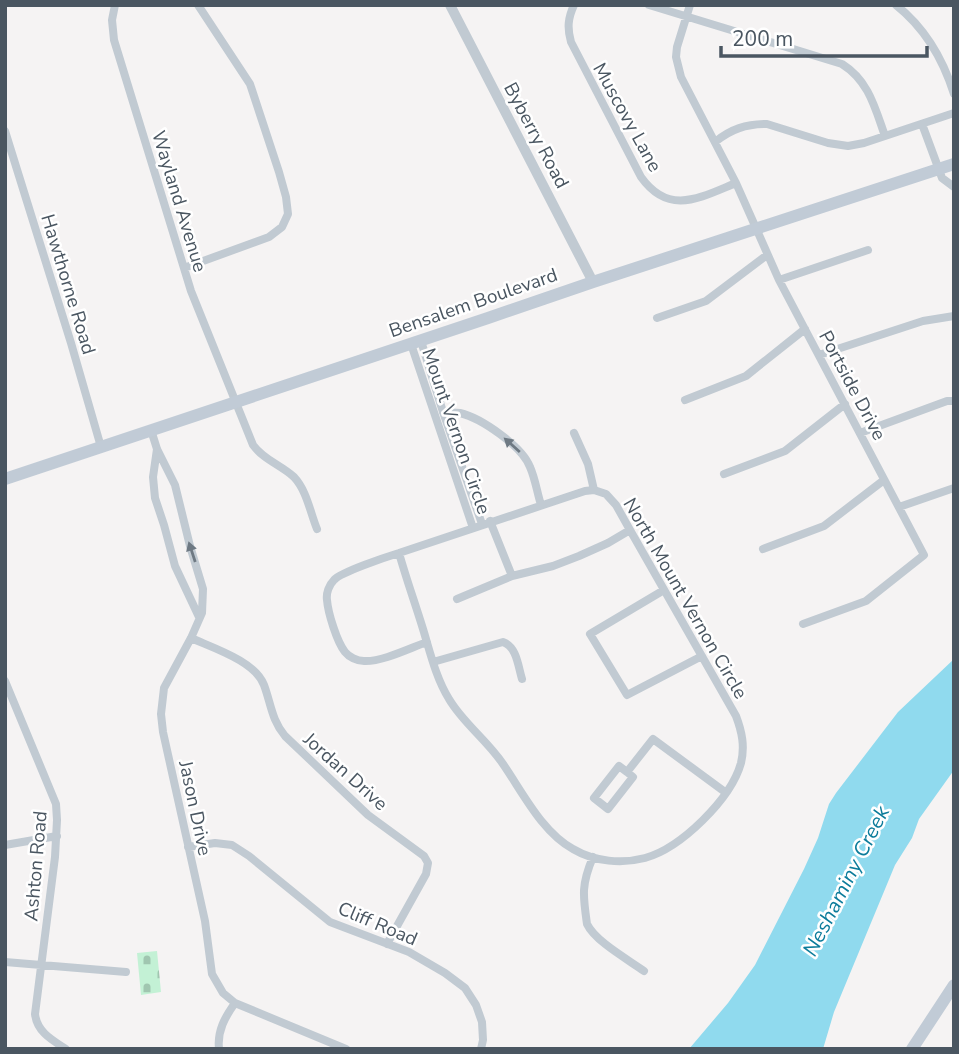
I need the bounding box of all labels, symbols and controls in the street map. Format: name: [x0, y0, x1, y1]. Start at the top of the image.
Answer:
scale bar: [721, 14, 928, 58]
text: 200 m: [732, 25, 793, 53]
street label: Muscovy Lane: [586, 58, 668, 177]
street label: Byberry Road: [497, 78, 575, 193]
street label: Wayland Avenue: [145, 127, 213, 275]
street label: Hawthorne Road: [34, 211, 102, 358]
street label: Bensalem Boulevard: [386, 262, 561, 344]
street label: Portside Drive: [812, 326, 892, 445]
street label: Mount Vernon Circle: [415, 345, 497, 518]
one-way arrow: [504, 437, 521, 453]
street label: North Mount Vernon Circle: [617, 493, 753, 704]
one-way arrow: [186, 541, 197, 562]
street label: Jordan Drive: [297, 726, 393, 817]
street label: Jason Drive: [172, 757, 218, 858]
water label: Neshaminy Creek: [796, 801, 896, 961]
street label: Ashton Road: [18, 810, 54, 922]
street label: Cliff Road: [334, 895, 421, 952]

